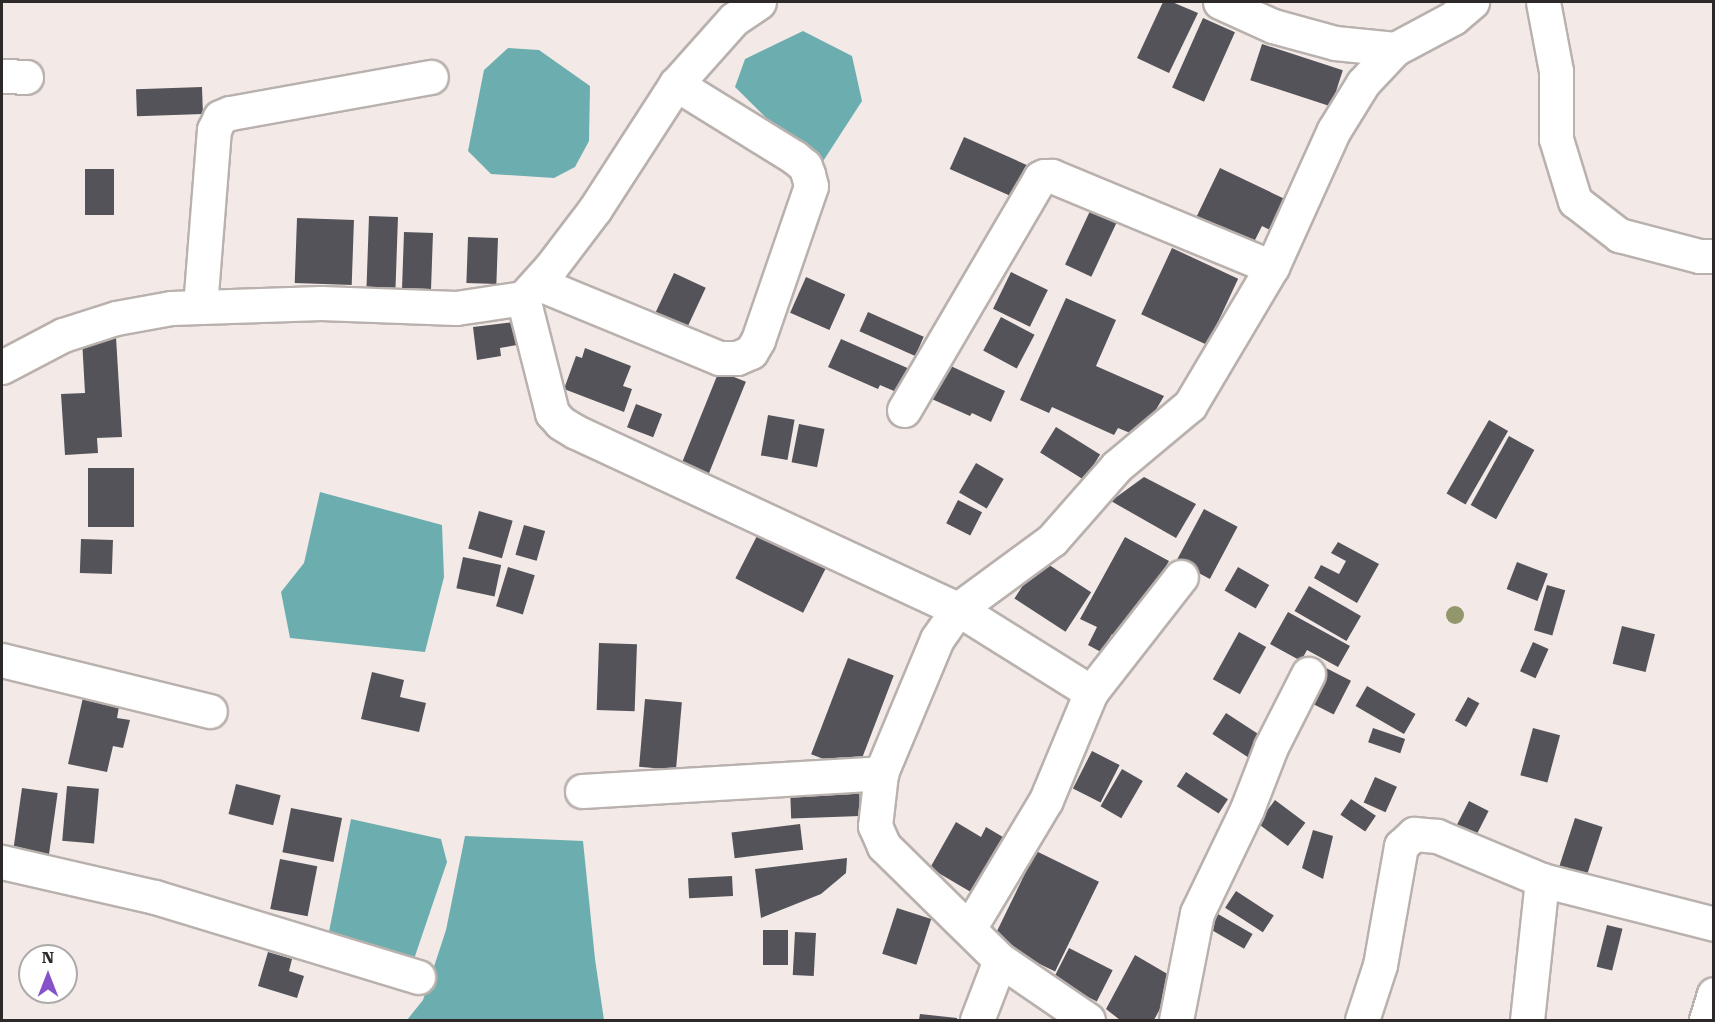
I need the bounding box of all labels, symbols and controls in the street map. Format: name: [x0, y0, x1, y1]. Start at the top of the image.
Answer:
north arrow: [18, 944, 78, 1004]
text: N: [42, 948, 54, 967]

